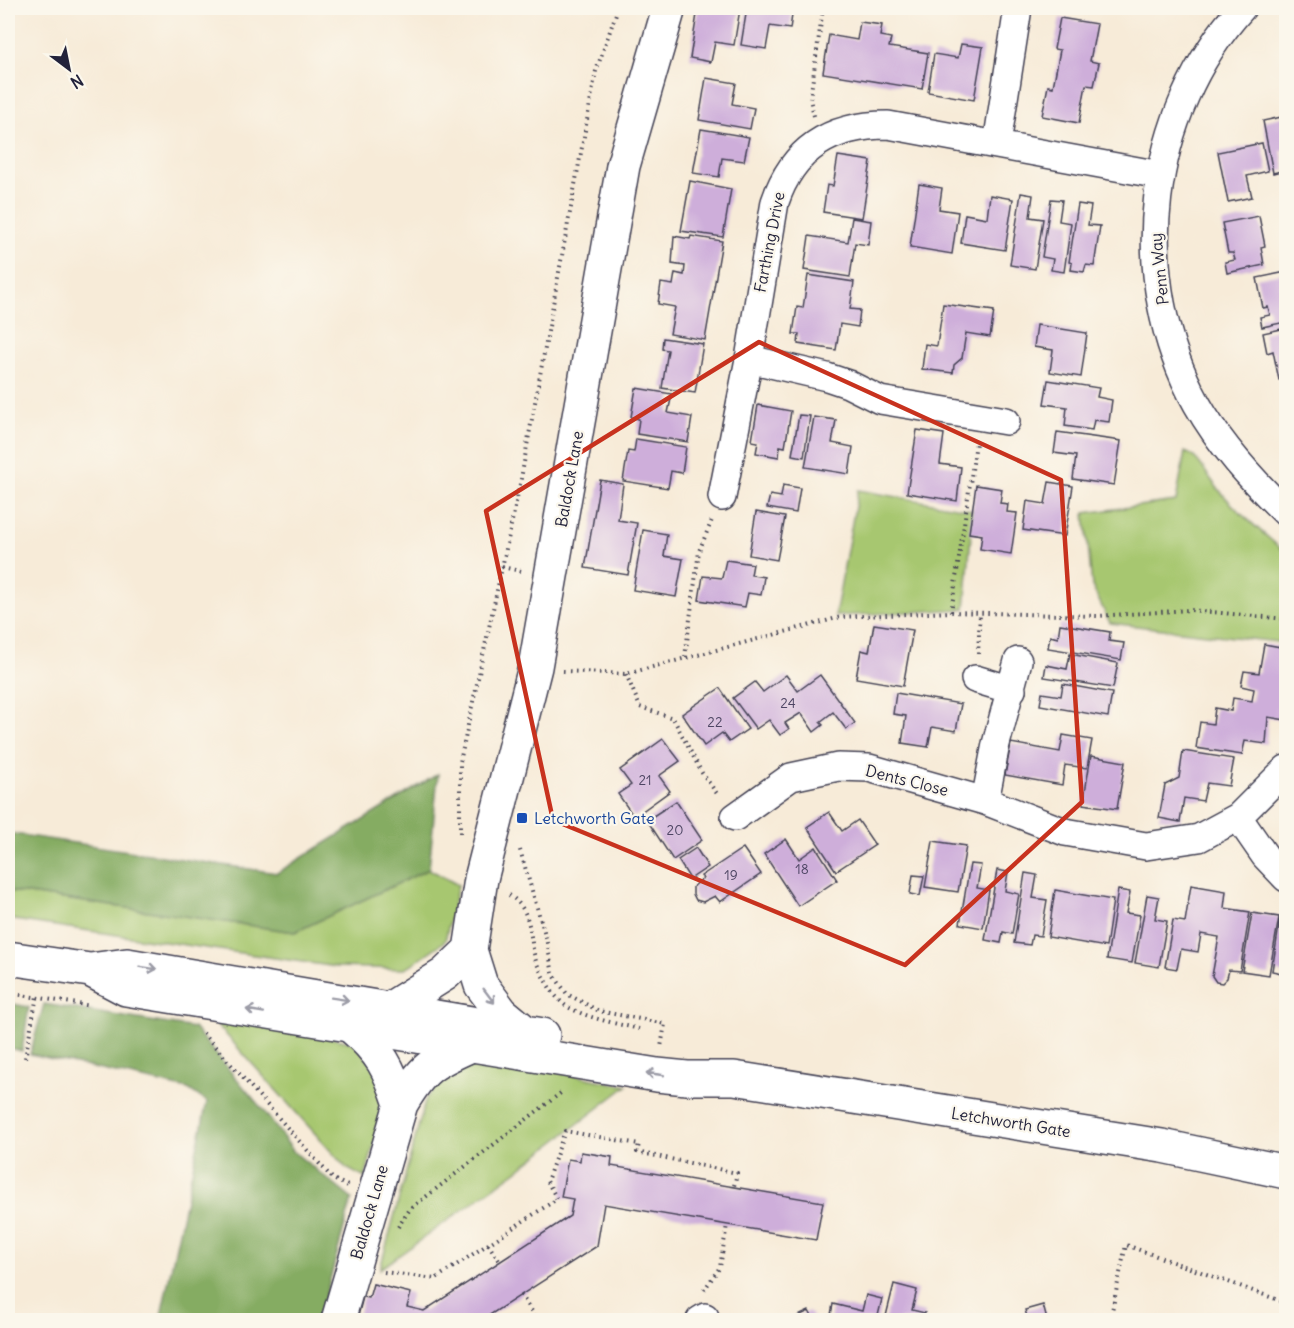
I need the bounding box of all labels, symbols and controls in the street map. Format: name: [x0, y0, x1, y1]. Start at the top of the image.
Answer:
north arrow: [39, 39, 99, 99]
text: N: [67, 70, 87, 93]
street label: Farthing Drive: [749, 190, 789, 294]
street label: Penn Way: [1145, 232, 1173, 306]
street label: Baldock Lane: [551, 429, 587, 529]
house number: 24: [780, 694, 796, 712]
house number: 22: [707, 713, 723, 731]
street label: Dents Close: [864, 760, 950, 800]
house number: 21: [638, 771, 652, 789]
place label: Letchworth Gate: [534, 808, 655, 828]
marker: Letchworth Gate: [515, 811, 529, 825]
house number: 20: [667, 821, 683, 839]
house number: 18: [795, 860, 809, 878]
house number: 19: [724, 866, 738, 884]
one-way arrow: [137, 963, 157, 974]
one-way arrow: [483, 988, 496, 1004]
one-way arrow: [330, 994, 350, 1005]
one-way arrow: [245, 1005, 265, 1016]
one-way arrow: [645, 1069, 665, 1080]
street label: Letchworth Gate: [950, 1103, 1072, 1141]
street label: Baldock Lane: [346, 1162, 392, 1262]

